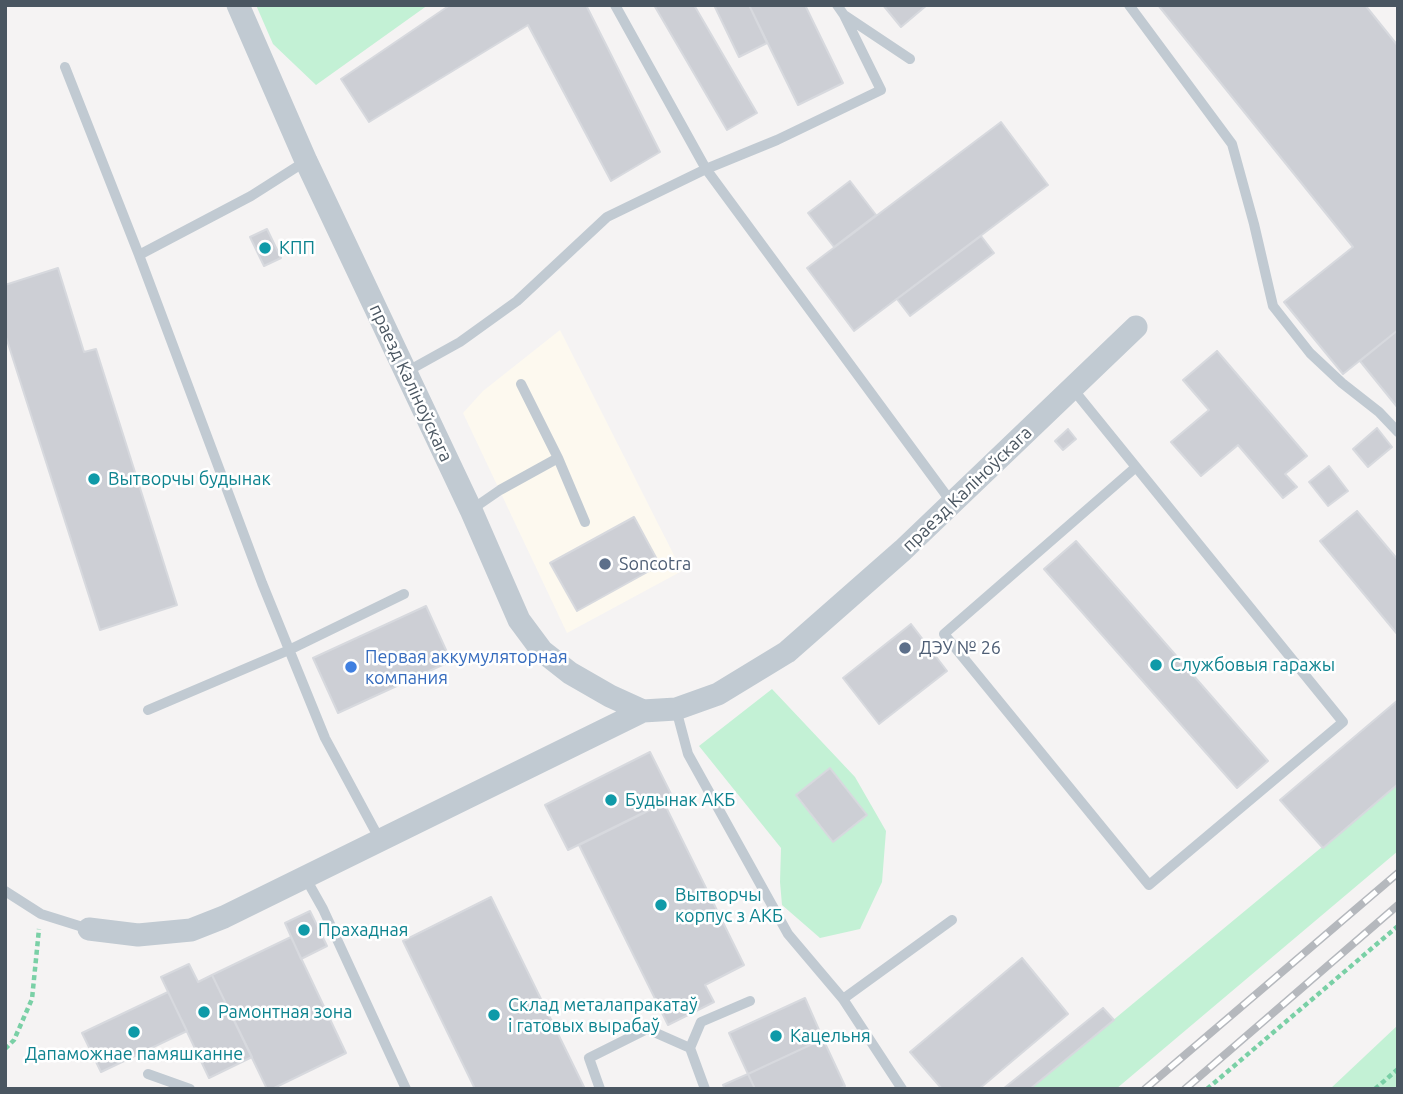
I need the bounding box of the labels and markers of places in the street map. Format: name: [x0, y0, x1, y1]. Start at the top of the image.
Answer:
place label: КПП: [279, 237, 315, 259]
marker: КПП: [257, 240, 273, 256]
place label: Вытворчы будынак: [108, 468, 271, 490]
marker: Вытворчы будынак: [86, 471, 102, 487]
place label: Soncotra: [619, 553, 691, 575]
marker: Soncotra: [597, 556, 613, 572]
place label: ДЭУ № 26: [919, 637, 1001, 659]
marker: ДЭУ № 26: [897, 640, 913, 656]
place label: Первая аккумуляторная компания: [365, 646, 568, 688]
place label: Службовыя гаражы: [1170, 654, 1335, 676]
marker: Службовыя гаражы: [1148, 657, 1164, 673]
marker: Первая аккумуляторная компания: [343, 659, 359, 675]
place label: Будынак АКБ: [625, 789, 735, 811]
marker: Будынак АКБ: [603, 792, 619, 808]
place label: Вытворчы корпус з АКБ: [675, 884, 783, 926]
marker: Вытворчы корпус з АКБ: [653, 897, 669, 913]
place label: Прахадная: [318, 919, 409, 941]
marker: Прахадная: [296, 922, 312, 938]
place label: Склад металапракатаў і гатовых вырабаў: [508, 994, 698, 1036]
place label: Рамонтная зона: [218, 1001, 352, 1023]
marker: Рамонтная зона: [196, 1004, 212, 1020]
marker: Склад металапракатаў і гатовых вырабаў: [486, 1007, 502, 1023]
marker: Дапаможнае памяшканне: [126, 1024, 142, 1040]
place label: Кацельня: [790, 1025, 871, 1047]
marker: Кацельня: [768, 1028, 784, 1044]
place label: Дапаможнае памяшканне: [25, 1043, 243, 1065]

